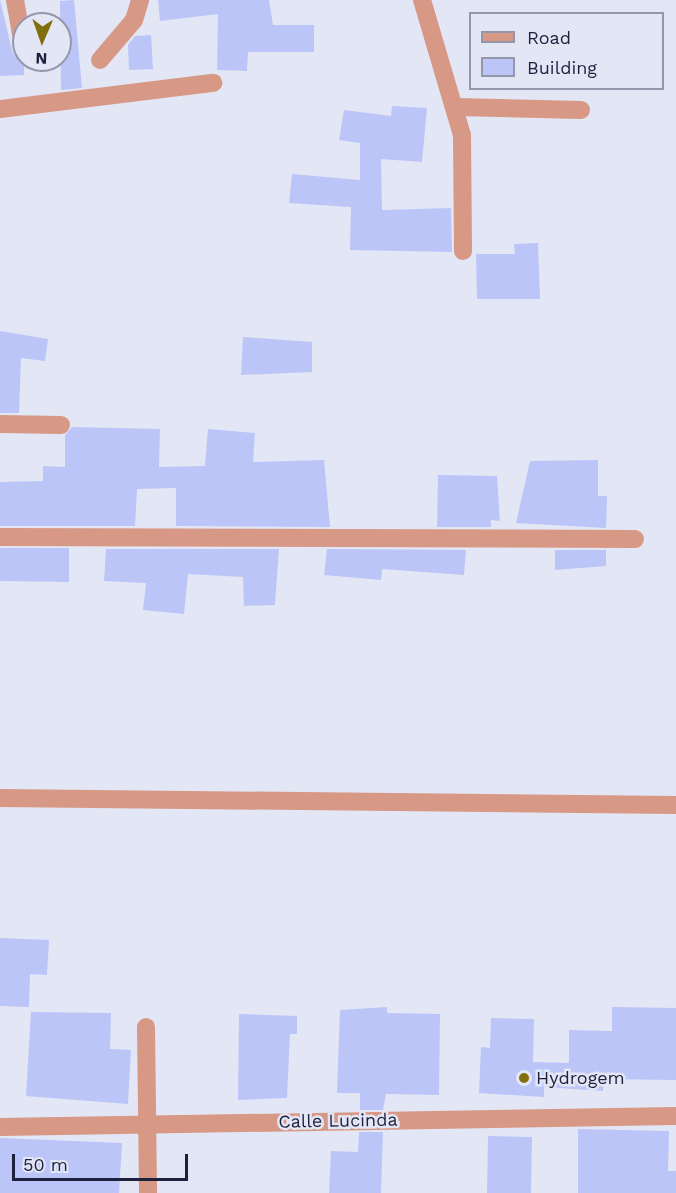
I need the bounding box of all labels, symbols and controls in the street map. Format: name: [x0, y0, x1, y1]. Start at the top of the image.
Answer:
north arrow: [12, 12, 72, 72]
legend: [469, 12, 664, 90]
text: Road: [527, 27, 571, 48]
text: N: [35, 49, 48, 68]
text: Building: [527, 57, 597, 78]
place label: Hydrogem: [536, 1067, 625, 1089]
marker: Hydrogem: [517, 1071, 531, 1085]
street label: Calle Lucinda: [278, 1109, 398, 1133]
scale bar: [15, 1142, 190, 1180]
text: 50 m: [23, 1154, 68, 1175]

